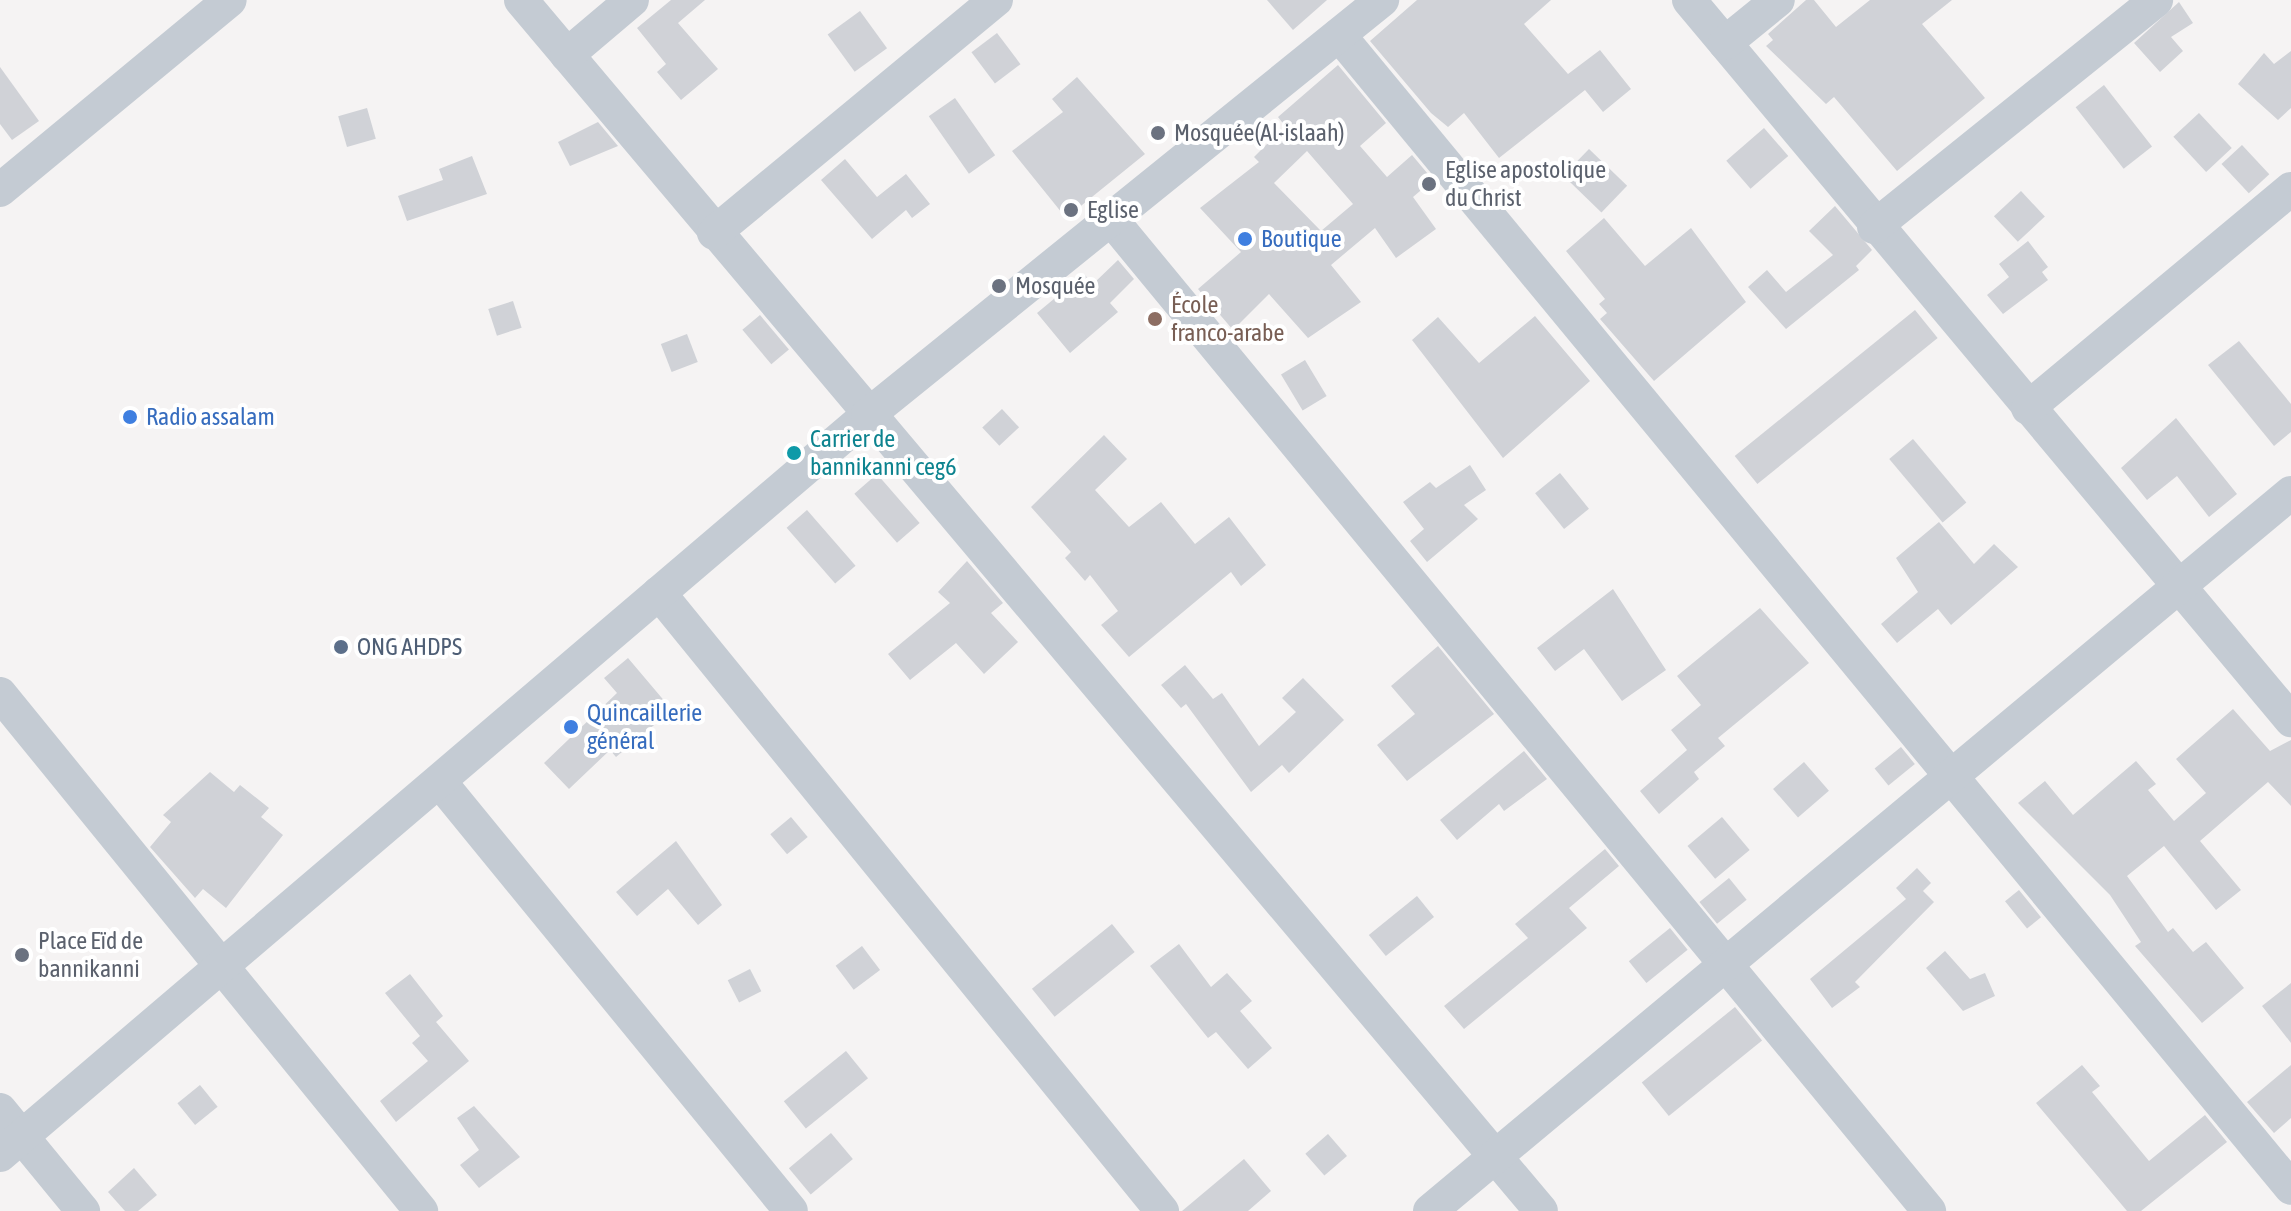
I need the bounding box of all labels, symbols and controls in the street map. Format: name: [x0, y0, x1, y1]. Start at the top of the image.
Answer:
place label: Mosquée(Al-islaah): [1174, 119, 1344, 147]
marker: Mosquée(Al-islaah): [1149, 124, 1167, 142]
place label: Eglise apostolique du Christ: [1445, 156, 1606, 212]
marker: Eglise apostolique du Christ: [1420, 175, 1438, 193]
place label: Eglise: [1087, 196, 1139, 224]
marker: Eglise: [1062, 201, 1080, 219]
place label: Boutique: [1261, 225, 1342, 253]
marker: Boutique: [1236, 230, 1254, 248]
place label: Mosquée: [1015, 272, 1095, 300]
marker: Mosquée: [990, 277, 1008, 295]
place label: École franco-arabe: [1171, 291, 1284, 347]
marker: École franco-arabe: [1146, 310, 1164, 328]
place label: Radio assalam: [146, 403, 275, 431]
marker: Radio assalam: [121, 408, 139, 426]
place label: Carrier de bannikanni ceg6: [810, 425, 957, 481]
marker: Carrier de bannikanni ceg6: [785, 444, 803, 462]
place label: ONG AHDPS: [357, 633, 462, 661]
marker: ONG AHDPS: [332, 638, 350, 656]
place label: Quincaillerie général: [587, 699, 702, 755]
marker: Quincaillerie général: [562, 718, 580, 736]
place label: Place Eïd de bannikanni: [38, 927, 143, 983]
marker: Place Eïd de bannikanni: [13, 946, 31, 964]

